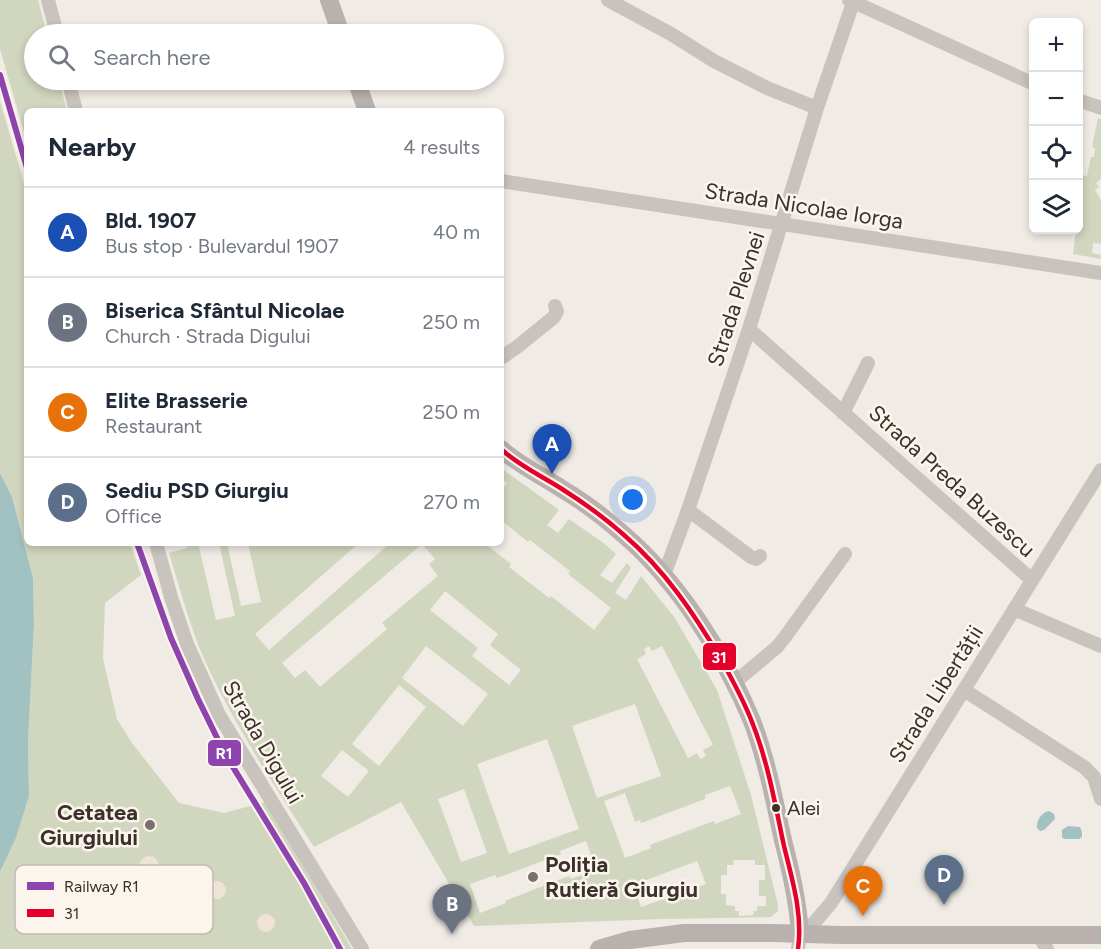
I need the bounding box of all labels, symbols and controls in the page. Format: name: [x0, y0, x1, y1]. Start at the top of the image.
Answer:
map controls: [1029, 18, 1083, 234]
button: +: [1029, 18, 1083, 72]
search box: [24, 24, 504, 90]
icon: search: [45, 41, 78, 74]
text: Search here: [93, 44, 211, 71]
button: −: [1029, 72, 1083, 126]
button: locate: [1029, 126, 1083, 180]
text: Nearby: [48, 131, 136, 163]
text: 4 results: [403, 135, 480, 159]
street label: Strada Nicolae Iorga: [703, 177, 905, 235]
button: layers: [1029, 180, 1083, 234]
text: Bld. 1907: [105, 207, 196, 234]
text: A: [60, 220, 75, 244]
text: 40 m: [433, 220, 480, 244]
street label: Strada Plevnei: [702, 228, 770, 370]
text: Bus stop · Bulevardul 1907: [105, 234, 339, 258]
text: Biserica Sfântul Nicolae: [105, 297, 344, 324]
text: B: [61, 310, 74, 334]
text: 250 m: [423, 310, 480, 334]
text: Church · Strada Digului: [105, 324, 311, 348]
text: Elite Brasserie: [105, 387, 248, 414]
street label: Strada Preda Buzescu: [863, 399, 1041, 563]
text: C: [60, 400, 75, 424]
text: 250 m: [423, 400, 480, 424]
text: Restaurant: [105, 414, 202, 438]
pin: A: [532, 424, 572, 474]
text: Sediu PSD Giurgiu: [105, 477, 289, 504]
your location: [618, 485, 647, 514]
text: D: [61, 490, 75, 514]
text: 270 m: [423, 490, 480, 514]
text: Office: [105, 504, 162, 528]
street label: Strada Libertății: [883, 620, 989, 768]
line badge: 31: [702, 642, 737, 671]
text: 31: [711, 648, 727, 667]
street label: Strada Digului: [217, 676, 309, 808]
line badge: R1: [207, 739, 242, 767]
text: R1: [215, 744, 233, 763]
place label: Alei: [787, 796, 821, 820]
place label: Cetatea Giurgiului: [40, 799, 138, 851]
marker: Alei: [770, 802, 782, 814]
marker: Cetatea Giurgiului: [143, 818, 157, 832]
place label: Poliția Rutieră Giurgiu: [545, 851, 698, 903]
pin: D: [924, 856, 964, 905]
legend: [15, 865, 213, 934]
pin: C: [844, 866, 882, 916]
marker: Poliția Rutieră Giurgiu: [526, 870, 540, 884]
text: Railway R1: [64, 877, 139, 896]
pin: B: [432, 884, 472, 934]
text: 31: [64, 904, 79, 923]

